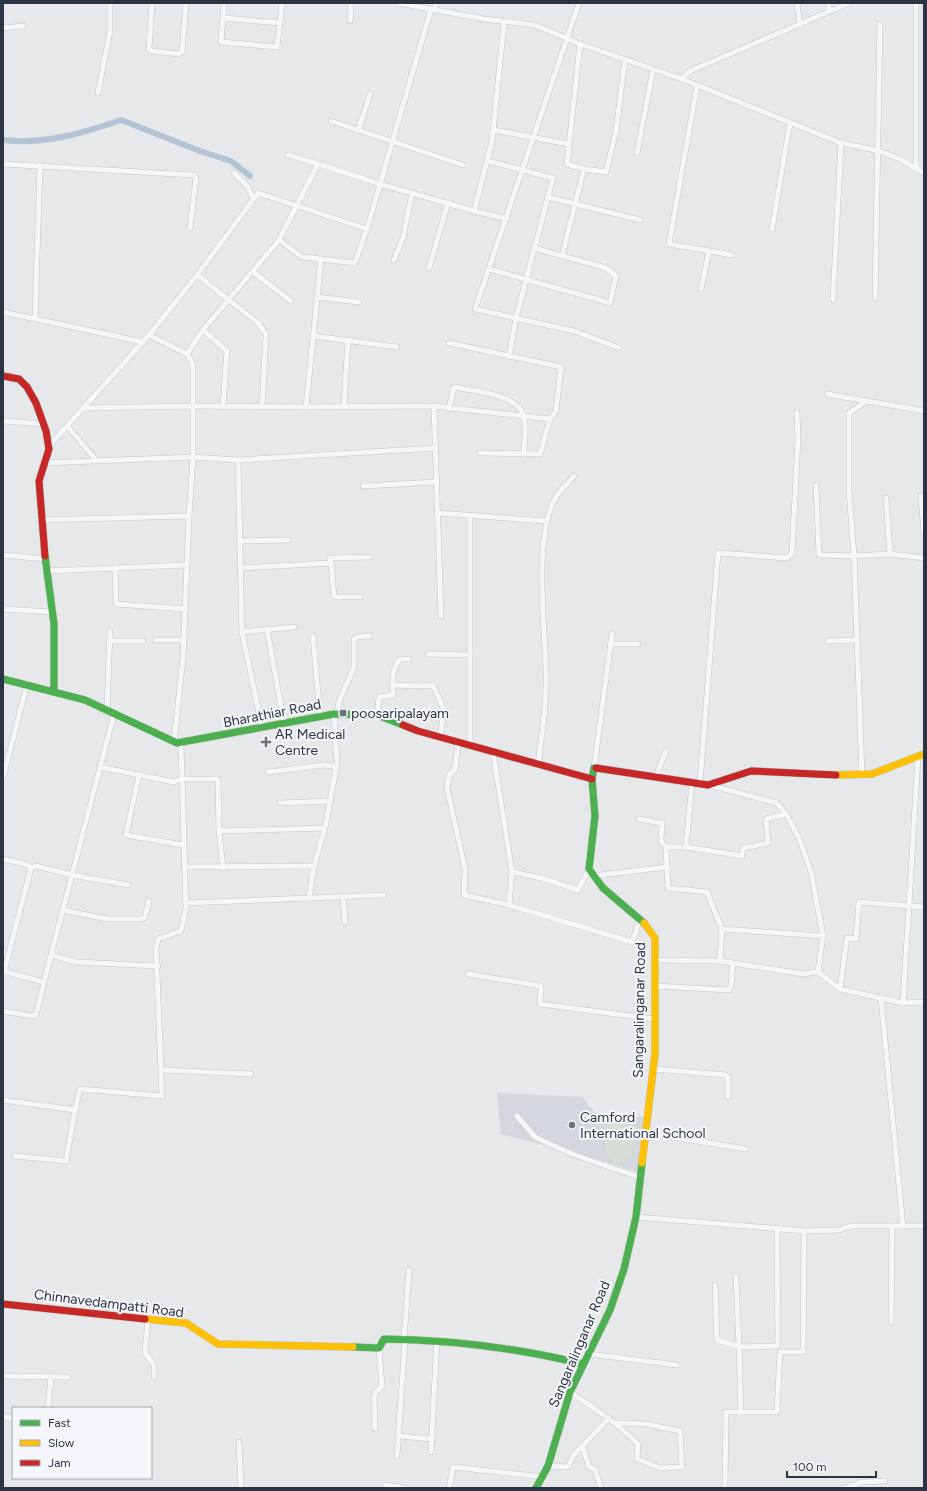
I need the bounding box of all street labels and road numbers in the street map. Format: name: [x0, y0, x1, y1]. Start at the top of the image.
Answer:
street label: Bharathiar Road: [222, 696, 322, 731]
street label: Sangaralinganar Road: [630, 942, 649, 1078]
street label: Sangaralinganar Road: [545, 1278, 614, 1410]
street label: Chinnavedampatti Road: [33, 1286, 185, 1321]

